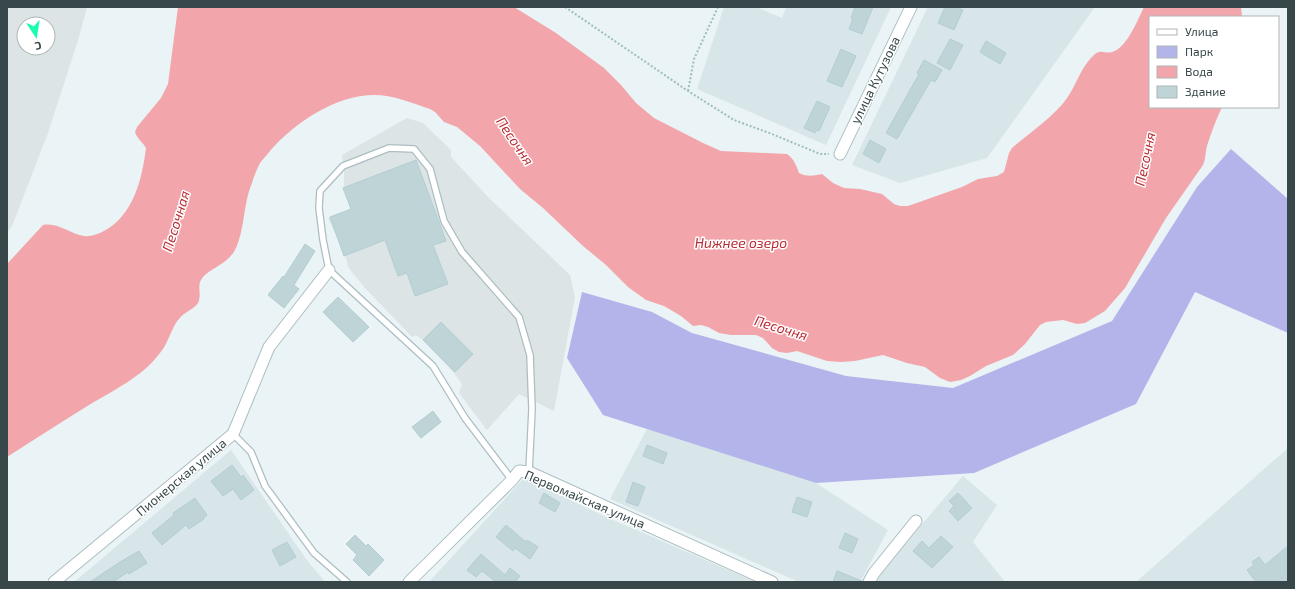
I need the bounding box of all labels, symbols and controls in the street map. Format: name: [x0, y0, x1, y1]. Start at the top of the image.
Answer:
north arrow: [16, 16, 56, 56]
legend: [1149, 16, 1279, 108]
text: Улица: [1185, 24, 1218, 38]
street label: улица Кутузова: [847, 34, 903, 126]
text: С: [33, 39, 43, 53]
text: Парк: [1185, 44, 1214, 58]
text: Вода: [1185, 64, 1213, 78]
text: Здание: [1185, 84, 1226, 98]
water label: Песочня: [493, 113, 538, 168]
water label: Песочня: [1131, 130, 1159, 187]
water label: Песочная: [158, 188, 193, 253]
water label: Нижнее озеро: [695, 234, 787, 251]
water label: Песочня: [753, 311, 810, 344]
street label: Пионерская улица: [133, 435, 229, 519]
street label: Первомайская улица: [522, 466, 648, 532]

